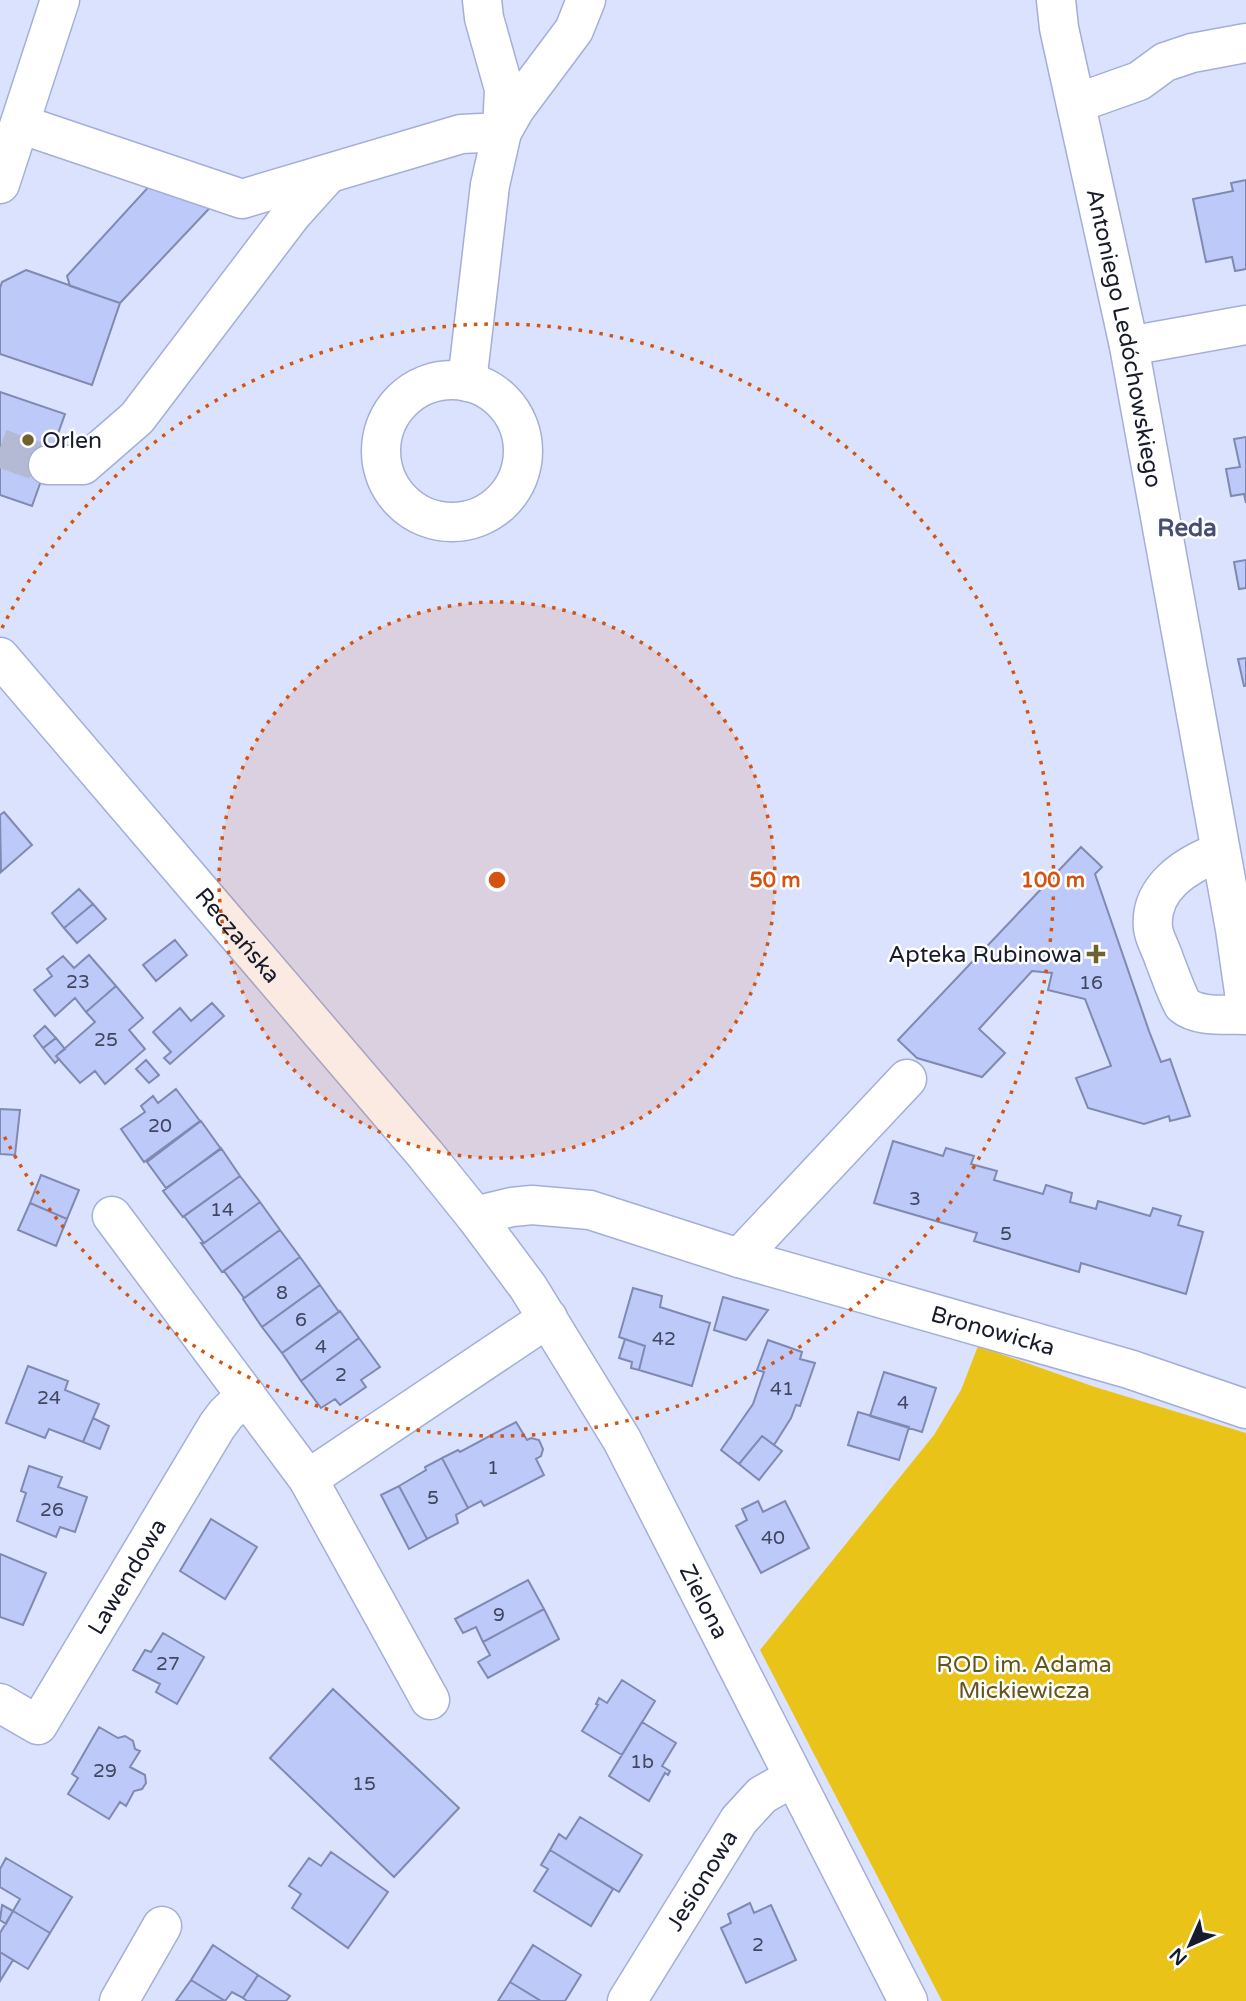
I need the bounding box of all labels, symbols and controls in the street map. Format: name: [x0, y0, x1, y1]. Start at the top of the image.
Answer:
street label: Antoniego Ledóchowskiego: [1080, 186, 1167, 490]
place label: Orlen: [42, 427, 102, 455]
marker: Orlen: [20, 432, 36, 448]
district label: Reda: [1157, 514, 1217, 543]
centre of rings: [485, 868, 509, 892]
text: 50 m: [749, 868, 801, 893]
text: 100 m: [1021, 868, 1085, 893]
street label: Reczańska: [189, 882, 286, 989]
place label: Apteka Rubinowa: [888, 941, 1082, 969]
marker: Apteka Rubinowa: [1088, 946, 1104, 962]
house number: 23: [66, 971, 90, 993]
house number: 16: [1079, 972, 1103, 994]
house number: 25: [94, 1029, 118, 1051]
house number: 20: [148, 1115, 172, 1137]
house number: 3: [909, 1188, 921, 1210]
house number: 14: [210, 1199, 234, 1221]
house number: 5: [1000, 1223, 1012, 1245]
house number: 8: [276, 1282, 288, 1304]
street label: Bronowicka: [928, 1300, 1058, 1362]
house number: 6: [295, 1309, 307, 1331]
house number: 42: [652, 1328, 676, 1350]
house number: 4: [315, 1336, 327, 1358]
house number: 2: [335, 1364, 347, 1386]
house number: 41: [770, 1378, 794, 1400]
house number: 24: [37, 1387, 61, 1409]
house number: 4: [897, 1392, 909, 1414]
house number: 1: [487, 1457, 499, 1479]
house number: 5: [427, 1487, 439, 1509]
house number: 26: [40, 1499, 64, 1521]
street label: Lawendowa: [82, 1514, 173, 1640]
house number: 40: [761, 1527, 785, 1549]
street label: Zielona: [673, 1560, 734, 1644]
house number: 9: [493, 1604, 505, 1626]
park label: ROD im. Adama Mickiewicza: [936, 1651, 1112, 1705]
house number: 27: [156, 1653, 180, 1675]
house number: 1b: [630, 1751, 654, 1773]
house number: 29: [93, 1760, 117, 1782]
house number: 15: [352, 1773, 376, 1795]
street label: Jesionowa: [661, 1825, 744, 1936]
north arrow: [1155, 1910, 1225, 1980]
house number: 2: [752, 1934, 764, 1956]
text: N: [1166, 1943, 1192, 1969]

